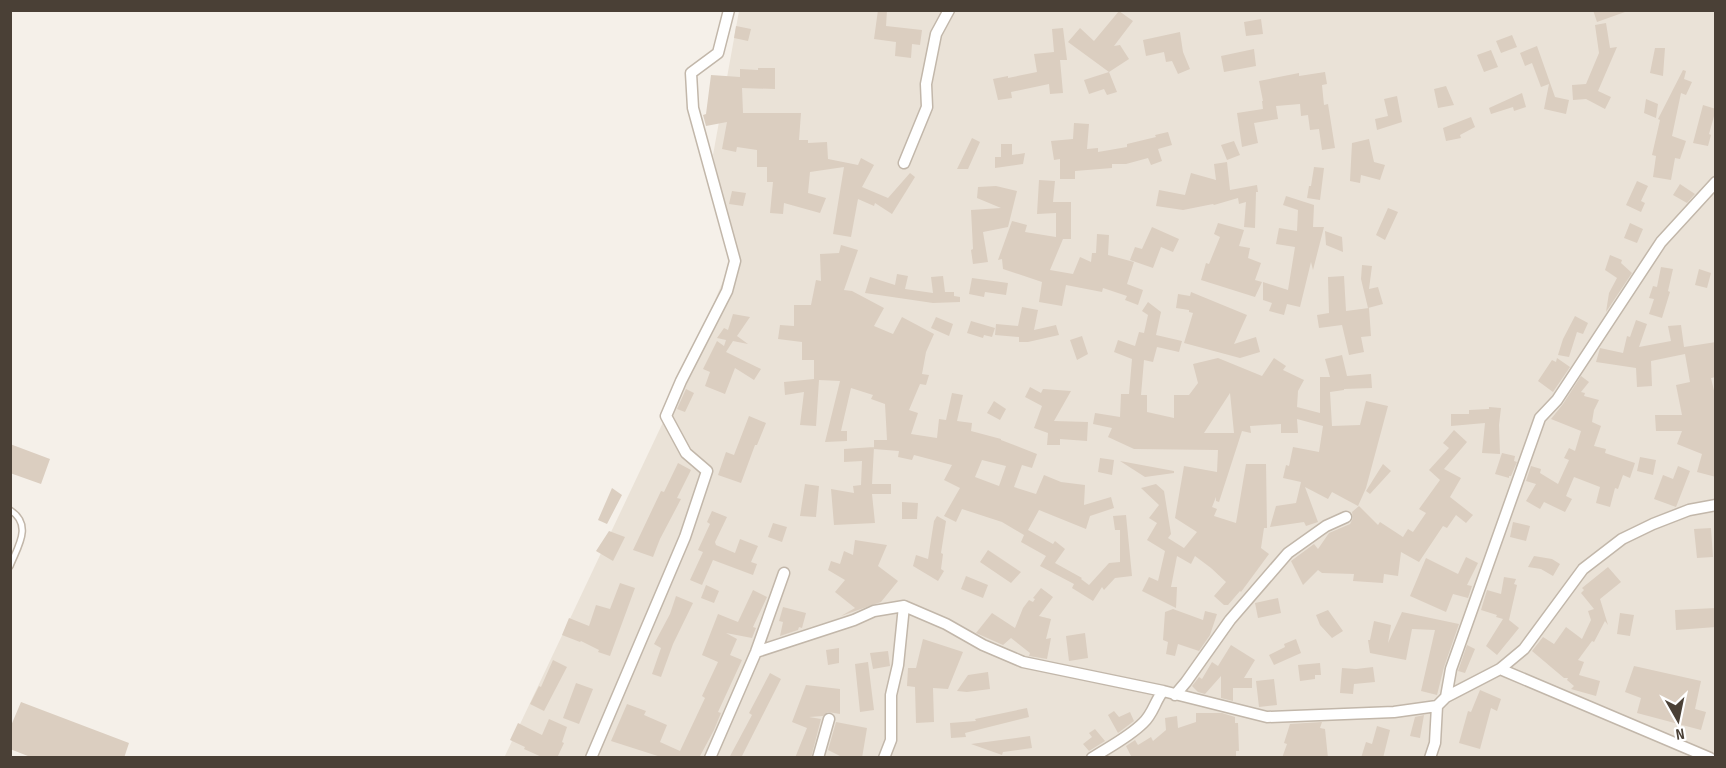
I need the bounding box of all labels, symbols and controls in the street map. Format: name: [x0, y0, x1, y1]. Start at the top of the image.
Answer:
north arrow: [1648, 690, 1708, 750]
text: N: [1674, 723, 1686, 743]

